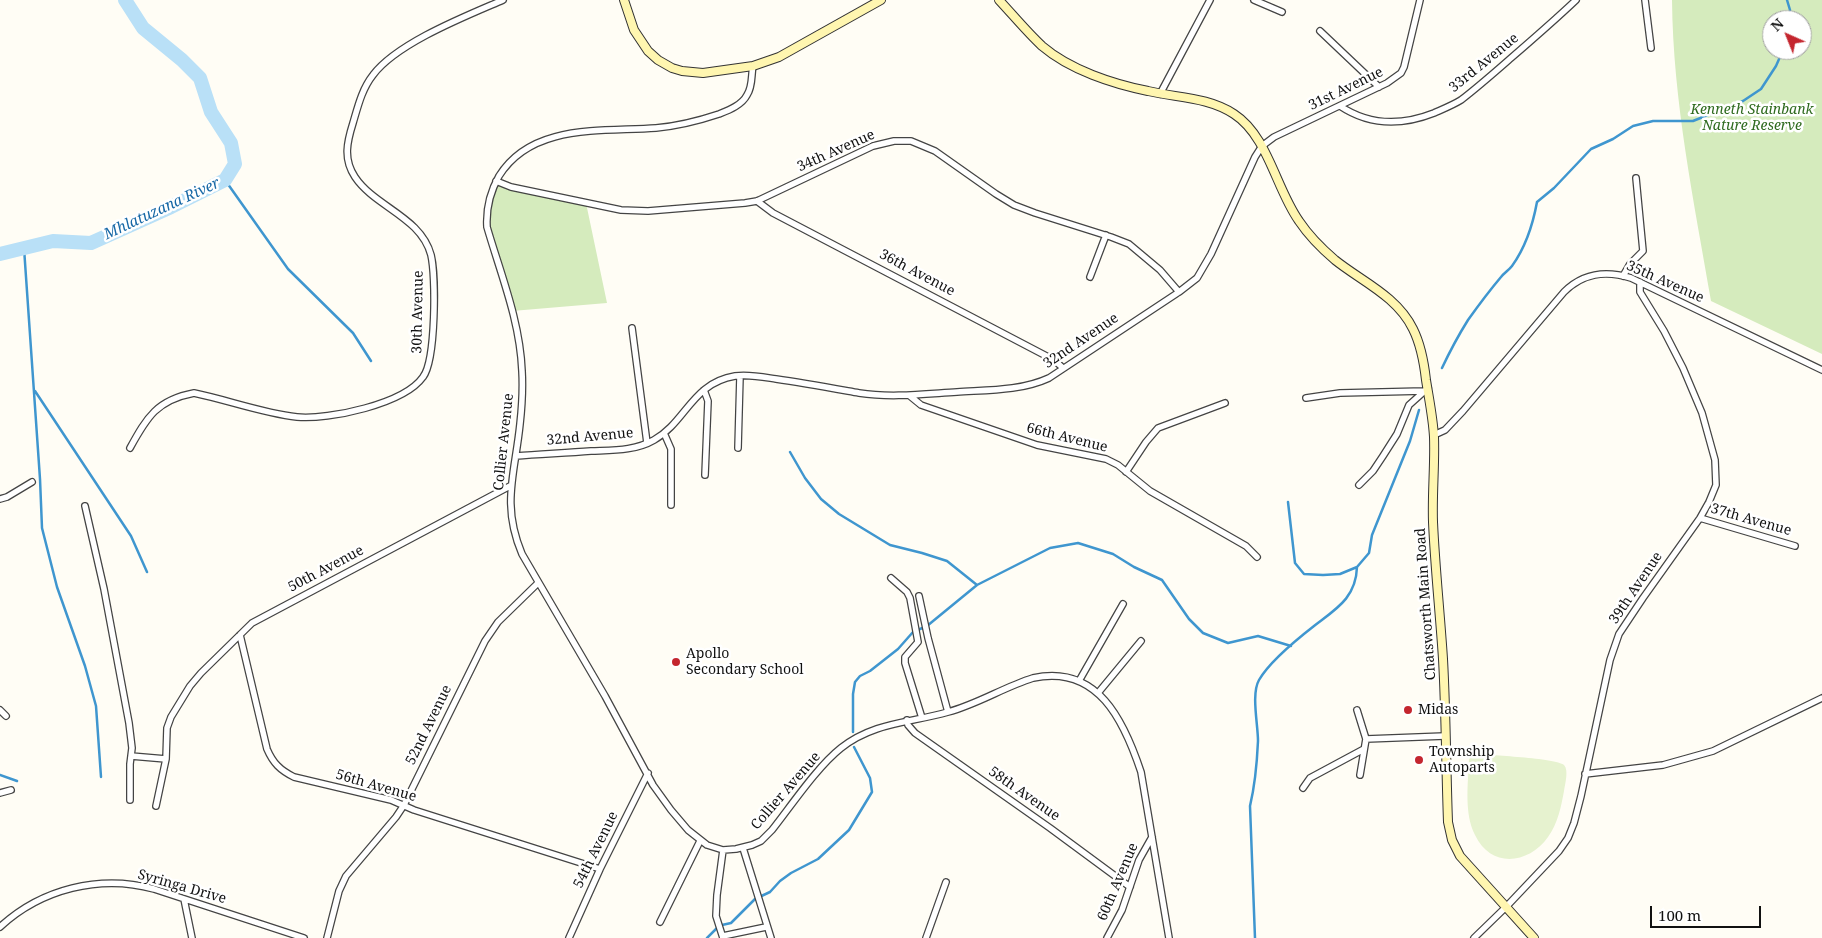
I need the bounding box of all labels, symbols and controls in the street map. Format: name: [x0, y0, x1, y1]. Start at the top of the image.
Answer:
north arrow: [1762, 10, 1812, 60]
text: N: [1766, 14, 1787, 35]
street label: 33rd Avenue: [1446, 30, 1522, 96]
street label: 31st Avenue: [1306, 64, 1386, 114]
park label: Kenneth Stainbank Nature Reserve: [1690, 102, 1814, 134]
street label: 34th Avenue: [795, 126, 877, 176]
water label: Mhlatuzana River: [101, 174, 223, 244]
street label: 36th Avenue: [876, 246, 958, 300]
street label: 35th Avenue: [1624, 257, 1706, 307]
street label: 30th Avenue: [409, 270, 427, 354]
street label: 32nd Avenue: [1040, 310, 1122, 372]
street label: Collier Avenue: [491, 393, 517, 491]
street label: 66th Avenue: [1025, 420, 1109, 456]
street label: 32nd Avenue: [546, 425, 634, 449]
street label: 37th Avenue: [1709, 500, 1793, 540]
street label: Chatsworth Main Road: [1412, 527, 1440, 681]
street label: 50th Avenue: [285, 542, 367, 596]
street label: 39th Avenue: [1606, 549, 1666, 627]
place label: Apollo Secondary School: [686, 646, 804, 679]
marker: Apollo Secondary School: [670, 656, 682, 668]
street label: 52nd Avenue: [402, 682, 456, 768]
place label: Midas: [1418, 702, 1458, 718]
marker: Midas: [1402, 704, 1414, 716]
place label: Township Autoparts: [1429, 744, 1495, 776]
street label: Collier Avenue: [748, 749, 824, 833]
marker: Township Autoparts: [1413, 754, 1425, 766]
street label: 58th Avenue: [985, 763, 1063, 825]
street label: 56th Avenue: [334, 766, 418, 806]
street label: 54th Avenue: [570, 809, 622, 891]
street label: 60th Avenue: [1094, 840, 1142, 924]
street label: Syringa Drive: [136, 866, 228, 908]
scale bar: [1652, 896, 1763, 928]
text: 100 m: [1658, 905, 1701, 925]

